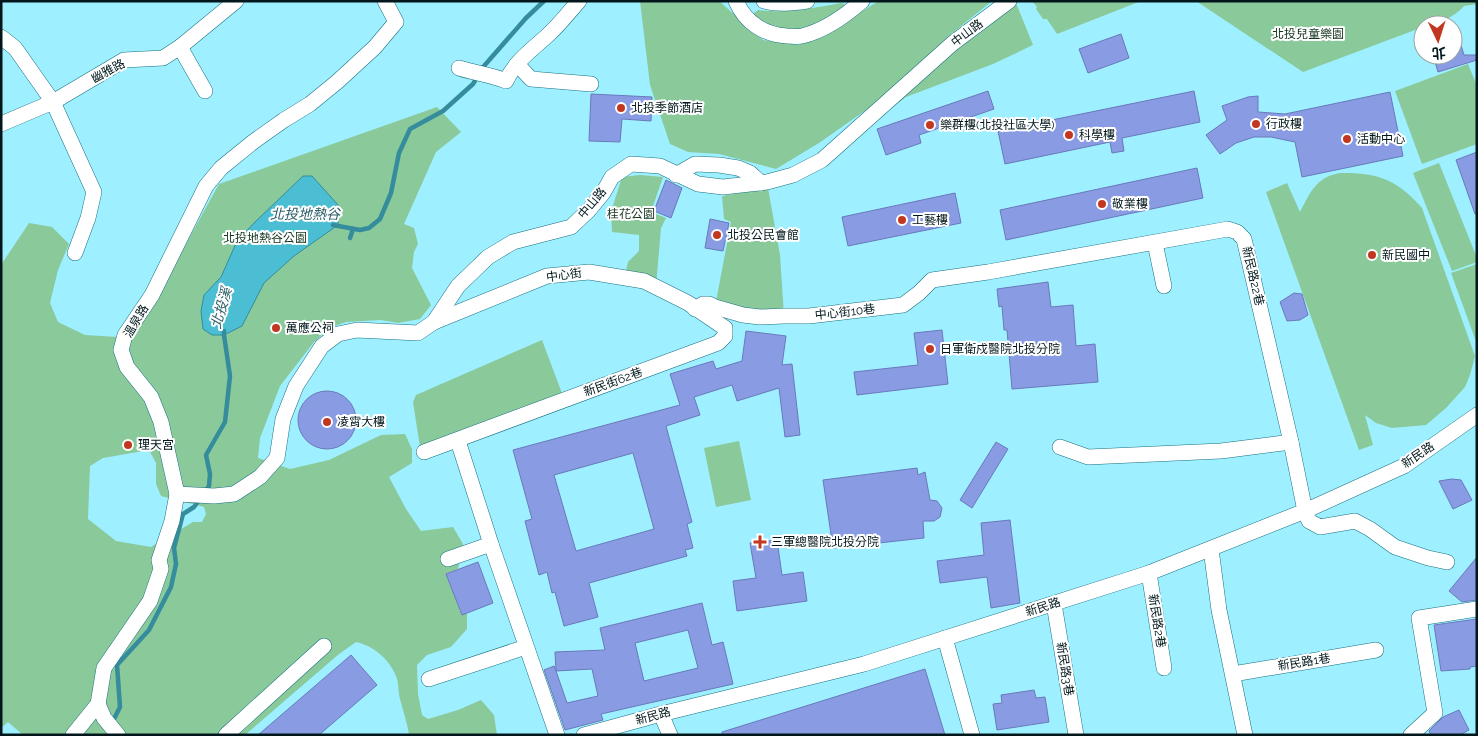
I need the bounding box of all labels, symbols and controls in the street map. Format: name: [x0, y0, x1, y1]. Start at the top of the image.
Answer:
north arrow: [1413, 15, 1463, 65]
street label: 中山路: [948, 17, 986, 49]
park label: 北投兒童樂園: [1272, 27, 1344, 41]
text: 北: [1431, 44, 1446, 61]
street label: 幽雅路: [89, 56, 127, 86]
place label: 北投季節酒店: [631, 101, 703, 115]
marker: 北投季節酒店: [615, 102, 627, 114]
place label: 行政樓: [1266, 117, 1302, 131]
place label: 樂群樓(北投社區大學): [940, 118, 1054, 132]
marker: 行政樓: [1250, 118, 1262, 130]
marker: 樂群樓(北投社區大學): [924, 119, 936, 131]
place label: 科學樓: [1079, 128, 1115, 142]
marker: 科學樓: [1063, 129, 1075, 141]
place label: 活動中心: [1357, 132, 1405, 146]
marker: 活動中心: [1341, 133, 1353, 145]
street label: 中山路: [575, 185, 609, 221]
place label: 敬業樓: [1112, 197, 1148, 211]
marker: 敬業樓: [1096, 198, 1108, 210]
water label: 北投地熱谷: [270, 206, 342, 222]
park label: 桂花公園: [607, 207, 655, 221]
place label: 工藝樓: [912, 213, 948, 227]
marker: 工藝樓: [896, 214, 908, 226]
place label: 北投公民會館: [727, 228, 799, 242]
marker: 北投公民會館: [711, 229, 723, 241]
park label: 北投地熱谷公園: [223, 231, 307, 245]
street label: 新民路22巷: [1239, 245, 1267, 307]
place label: 新民國中: [1382, 248, 1430, 262]
marker: 新民國中: [1366, 249, 1378, 261]
street label: 中心街: [545, 266, 583, 284]
water label: 北投溪: [208, 284, 235, 330]
street label: 溫泉路: [121, 302, 151, 340]
street label: 中心街10巷: [814, 302, 876, 322]
place label: 萬應公祠: [286, 321, 334, 335]
marker: 萬應公祠: [270, 322, 282, 334]
place label: 日軍衛戍醫院北投分院: [940, 342, 1060, 356]
marker: 日軍衛戍醫院北投分院: [924, 343, 936, 355]
street label: 新民街62巷: [582, 365, 644, 399]
place label: 凌霄大樓: [337, 415, 385, 429]
marker: 凌霄大樓: [321, 416, 333, 428]
place label: 理天宮: [138, 438, 174, 452]
marker: 理天宮: [122, 439, 134, 451]
street label: 新民路: [1399, 439, 1437, 471]
marker: 三軍總醫院北投分院: [753, 535, 767, 549]
place label: 三軍總醫院北投分院: [771, 535, 879, 549]
street label: 新民路2巷: [1146, 593, 1168, 649]
street label: 新民路: [1024, 595, 1062, 619]
street label: 新民路3巷: [1054, 641, 1076, 697]
street label: 新民路1巷: [1277, 651, 1331, 673]
street label: 新民路: [634, 705, 672, 727]

